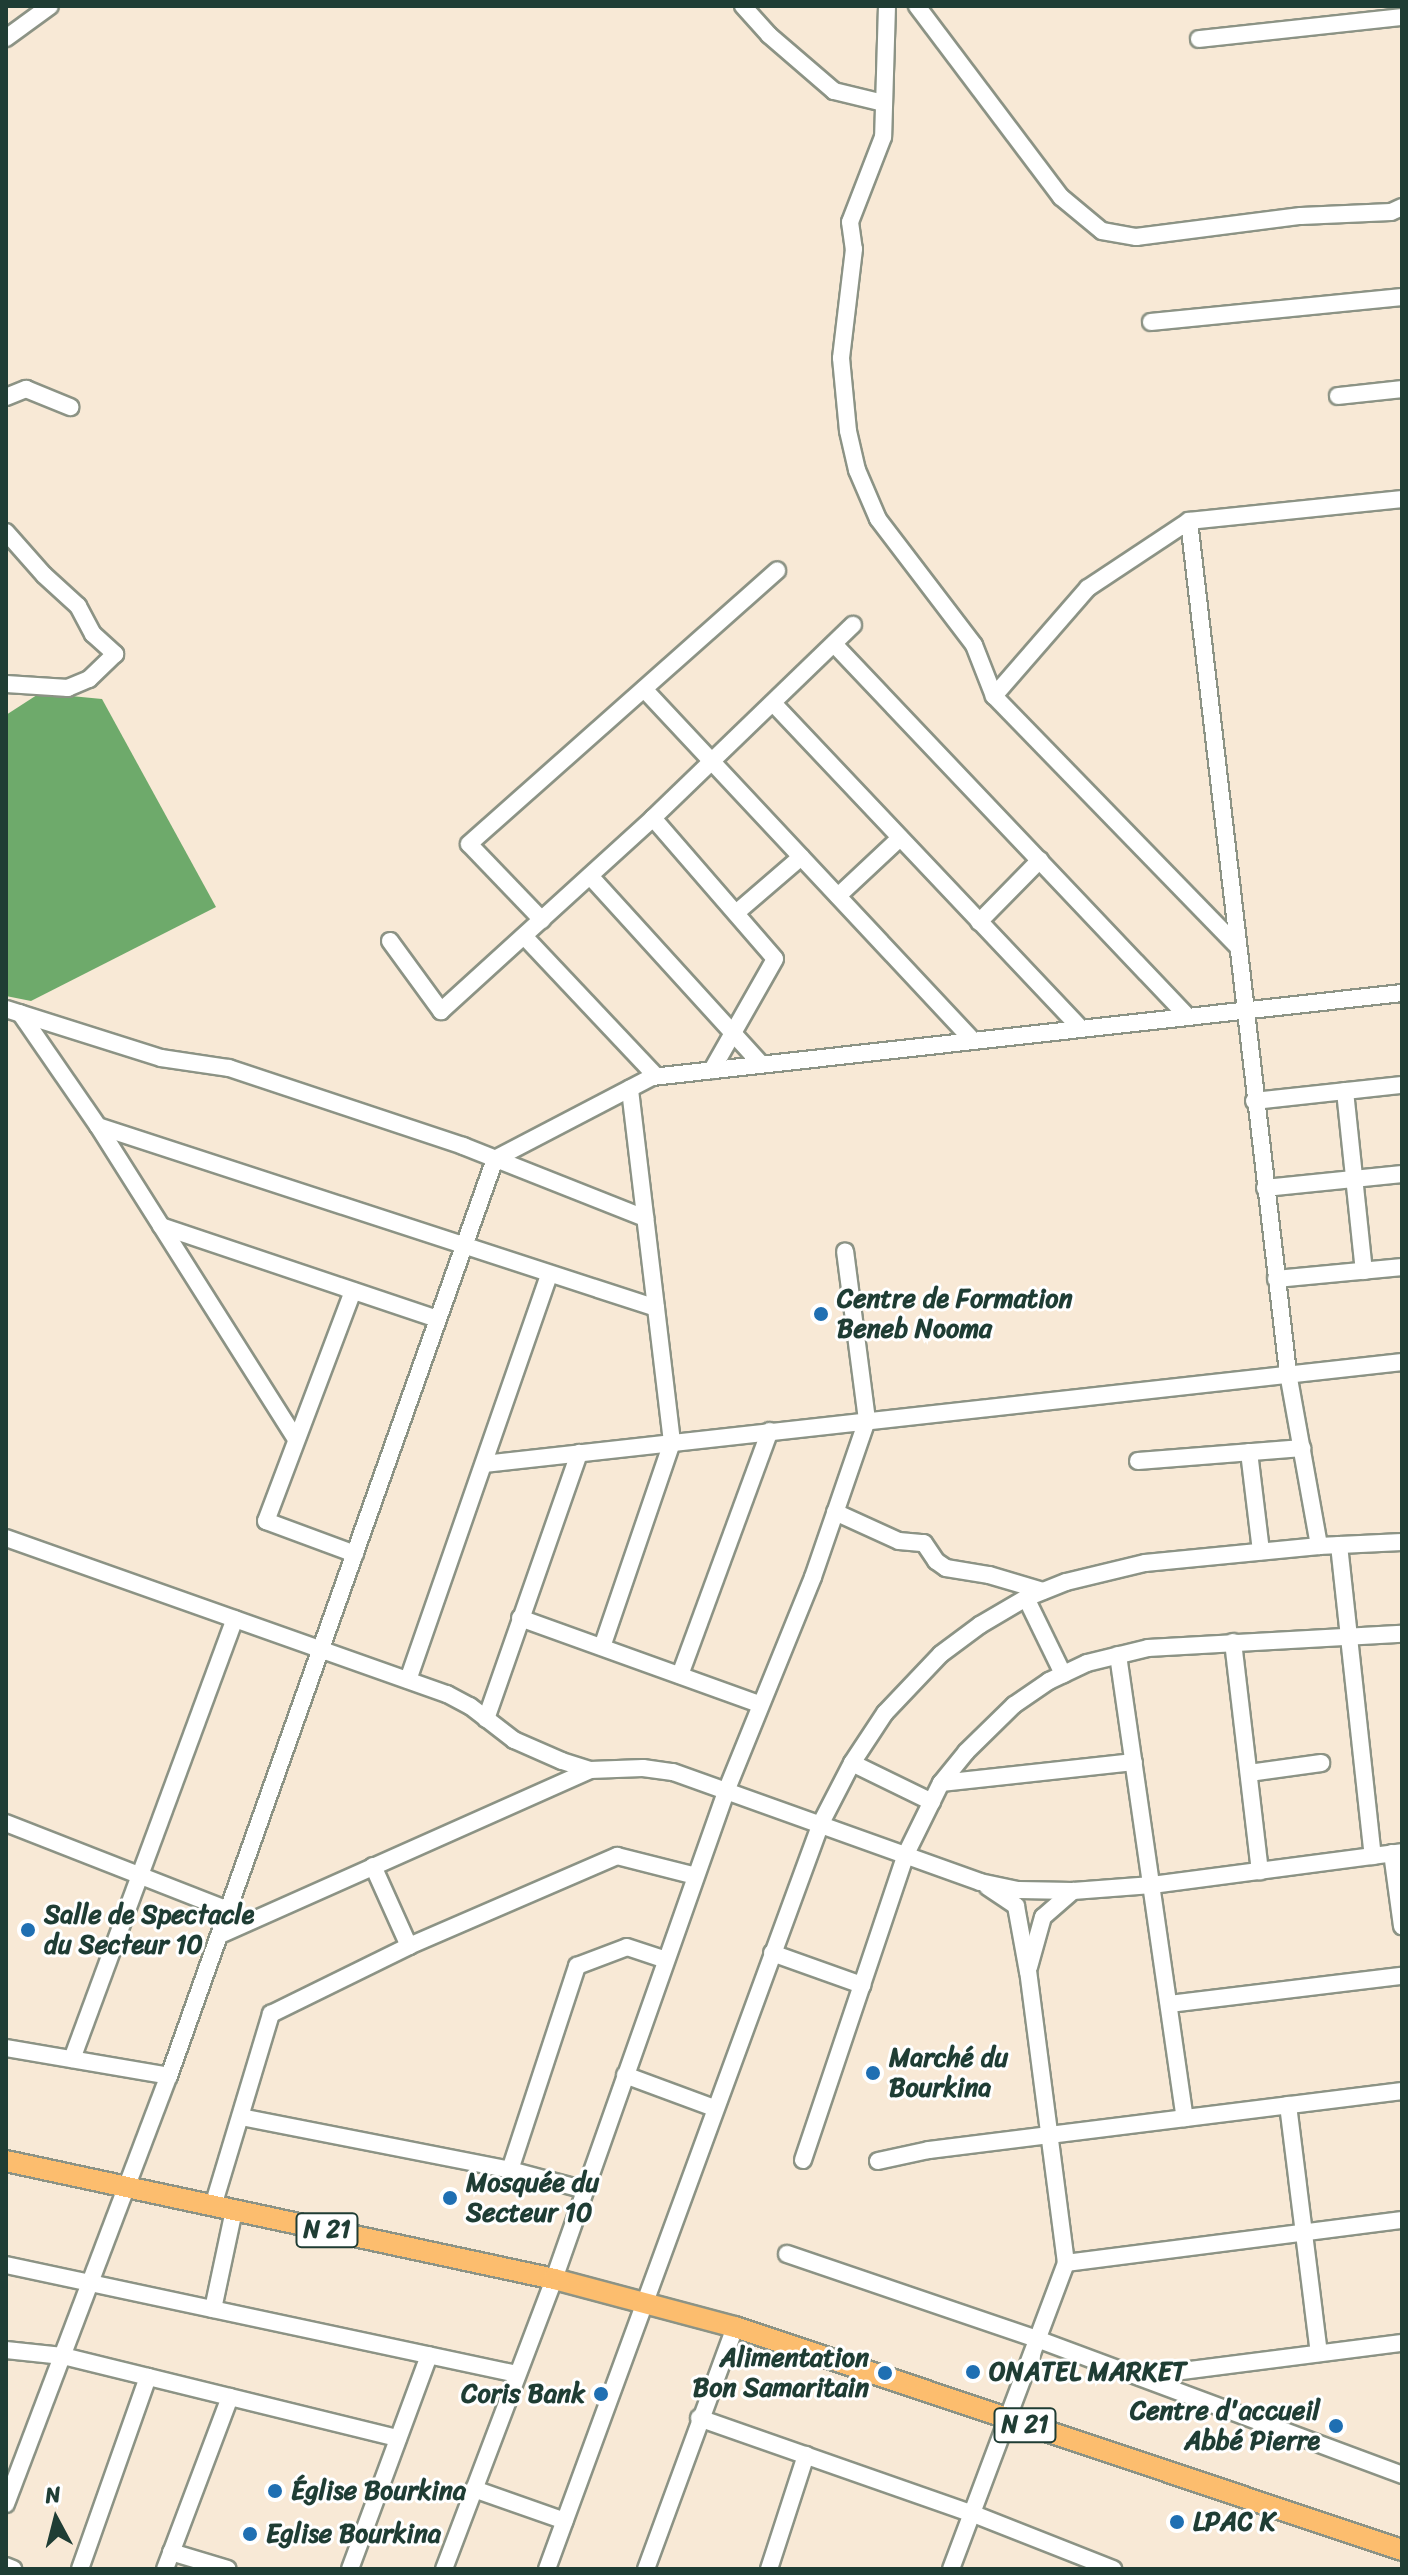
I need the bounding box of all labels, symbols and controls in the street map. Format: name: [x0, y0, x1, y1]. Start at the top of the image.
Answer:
place label: Centre de Formation Beneb Nooma: [837, 1283, 1073, 1344]
marker: Centre de Formation Beneb Nooma: [812, 1305, 830, 1323]
place label: Salle de Spectacle du Secteur 10: [44, 1899, 255, 1960]
marker: Salle de Spectacle du Secteur 10: [19, 1921, 37, 1939]
place label: Marché du Bourkina: [889, 2042, 1008, 2104]
marker: Marché du Bourkina: [864, 2064, 882, 2082]
place label: Mosquée du Secteur 10: [466, 2167, 599, 2228]
marker: Mosquée du Secteur 10: [441, 2189, 459, 2207]
road number: N 21: [295, 2210, 359, 2250]
place label: Alimentation Bon Samaritain: [694, 2342, 869, 2404]
place label: ONATEL MARKET: [989, 2356, 1186, 2388]
marker: ONATEL MARKET: [964, 2363, 982, 2381]
marker: Alimentation Bon Samaritain: [876, 2364, 894, 2382]
place label: Coris Bank: [462, 2378, 585, 2410]
marker: Coris Bank: [592, 2385, 610, 2403]
place label: Centre d'accueil Abbé Pierre: [1131, 2395, 1320, 2456]
road number: N 21: [993, 2405, 1057, 2445]
marker: Centre d'accueil Abbé Pierre: [1327, 2417, 1345, 2435]
text: N: [43, 2474, 63, 2515]
place label: Église Bourkina: [291, 2475, 466, 2507]
north arrow: [16, 2479, 96, 2559]
marker: Église Bourkina: [266, 2482, 284, 2500]
place label: LPAC K: [1193, 2506, 1275, 2538]
marker: LPAC K: [1168, 2513, 1186, 2531]
place label: Eglise Bourkina: [266, 2518, 441, 2550]
marker: Eglise Bourkina: [241, 2525, 259, 2543]

